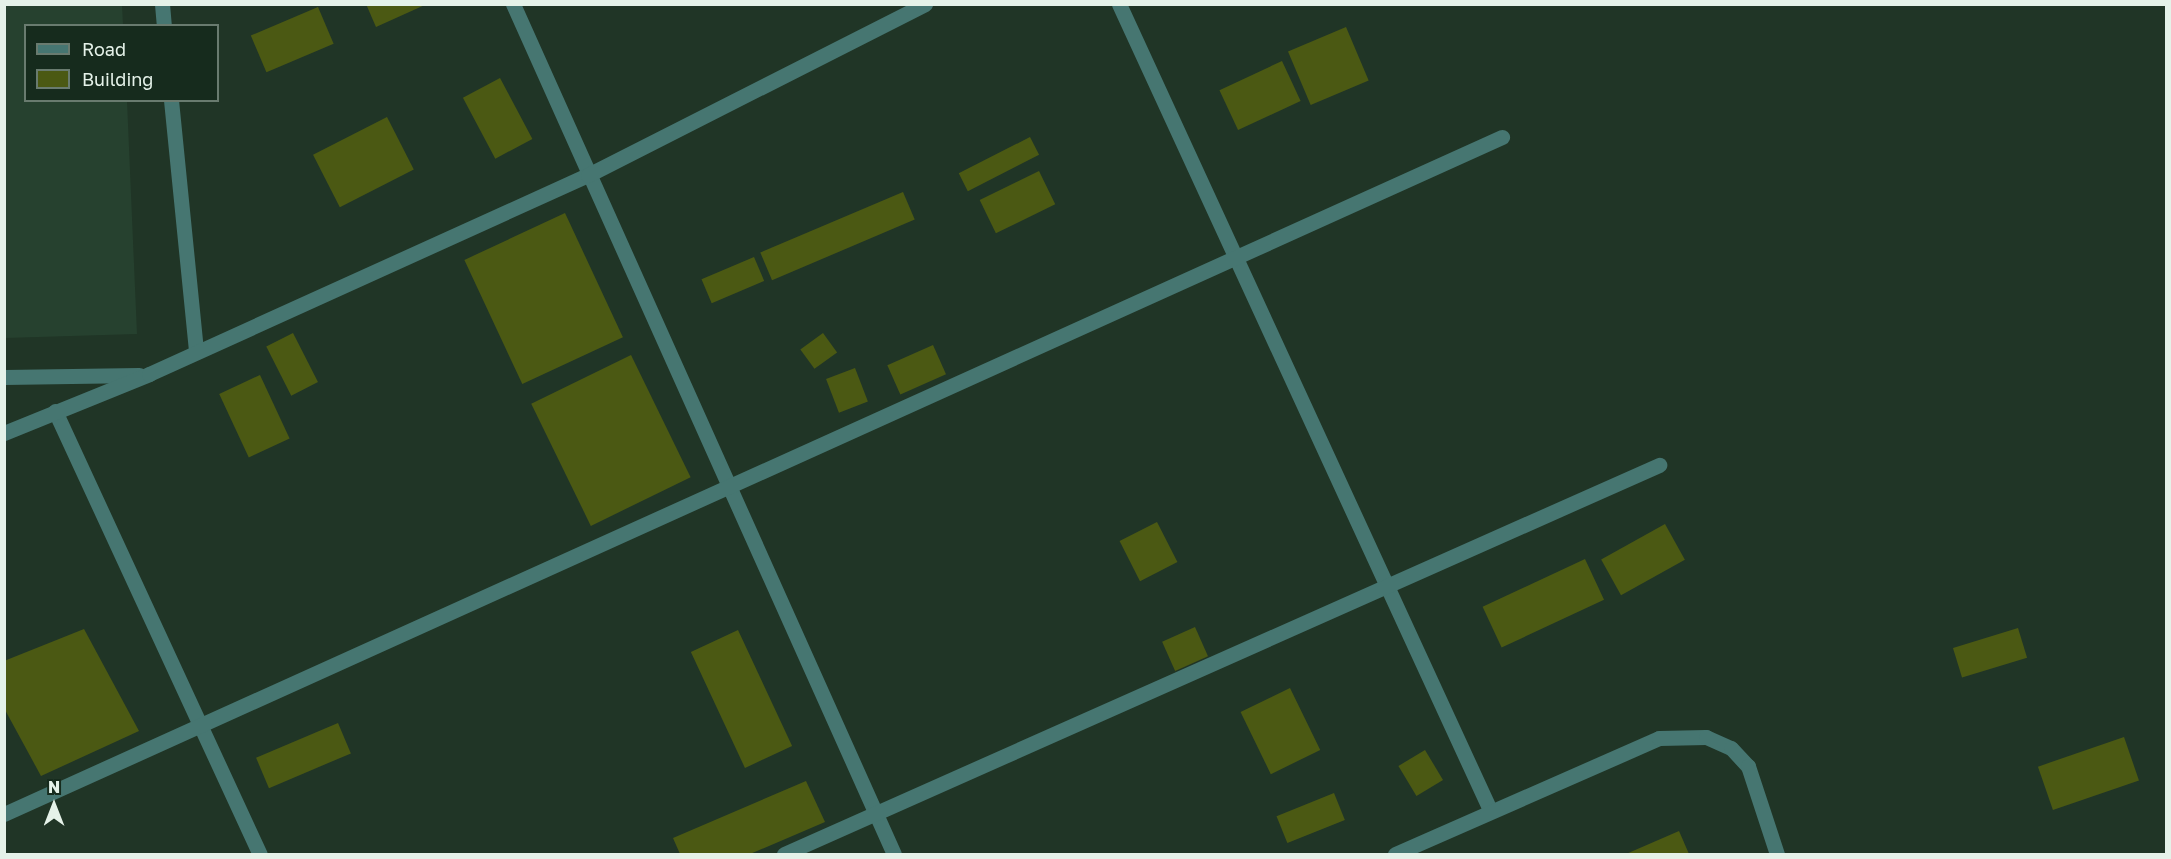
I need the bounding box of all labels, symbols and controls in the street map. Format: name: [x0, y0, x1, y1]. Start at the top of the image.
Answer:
legend: [24, 24, 219, 102]
text: Road: [82, 38, 126, 60]
text: Building: [82, 68, 153, 90]
north arrow: [24, 775, 84, 835]
text: N: [48, 777, 60, 797]

